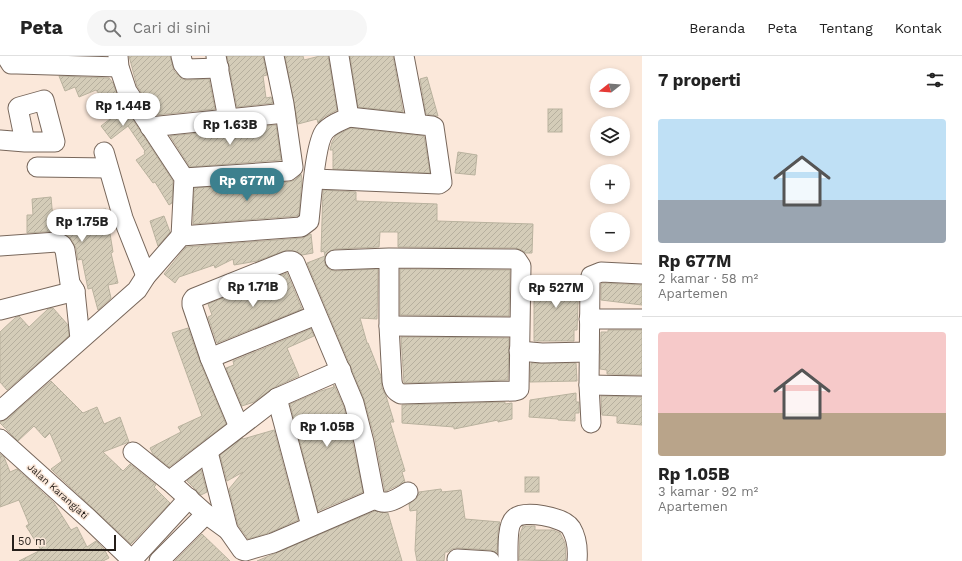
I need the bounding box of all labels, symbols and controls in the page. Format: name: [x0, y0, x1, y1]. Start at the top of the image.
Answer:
search box: [87, 10, 367, 46]
text: Peta: [20, 16, 63, 39]
icon: search: [101, 17, 123, 39]
text: Cari di sini: [133, 19, 210, 37]
text: Beranda: [689, 20, 745, 36]
text: Peta: [767, 20, 797, 36]
text: Tentang: [819, 20, 873, 36]
text: Kontak: [895, 20, 942, 36]
north arrow: [590, 68, 630, 108]
map controls: [590, 68, 630, 252]
icon: filters: [924, 69, 946, 91]
text: 7 properti: [658, 70, 741, 90]
pin: Rp 1.44B: [82, 93, 164, 127]
text: Rp 1.44B: [95, 98, 151, 113]
pin: Rp 1.63B: [189, 112, 271, 146]
button: layers: [590, 116, 630, 156]
text: Rp 1.63B: [203, 117, 257, 132]
icon: home: [766, 145, 838, 217]
button: +: [590, 164, 630, 204]
pin: Rp 677M: [210, 168, 284, 202]
text: Rp 677M: [219, 173, 275, 188]
pin: Rp 1.75B: [41, 209, 123, 243]
button: −: [590, 212, 630, 252]
text: Rp 1.75B: [56, 214, 108, 229]
text: Rp 677M: [658, 251, 731, 271]
text: 2 kamar · 58 m²: [658, 271, 758, 286]
pin: Rp 1.71B: [212, 274, 294, 308]
pin: Rp 527M: [519, 275, 593, 309]
text: Rp 1.71B: [227, 279, 279, 294]
text: Rp 527M: [528, 280, 584, 295]
text: Apartemen: [658, 286, 728, 301]
icon: home: [766, 358, 838, 430]
pin: Rp 1.05B: [286, 414, 368, 448]
text: Rp 1.05B: [300, 419, 354, 434]
street label: Jalan Karangjati: [25, 461, 91, 521]
text: Rp 1.05B: [658, 464, 730, 484]
text: 3 kamar · 92 m²: [658, 484, 758, 499]
text: Apartemen: [658, 499, 728, 514]
scale bar: [12, 533, 116, 552]
text: 50 m: [18, 535, 45, 548]

